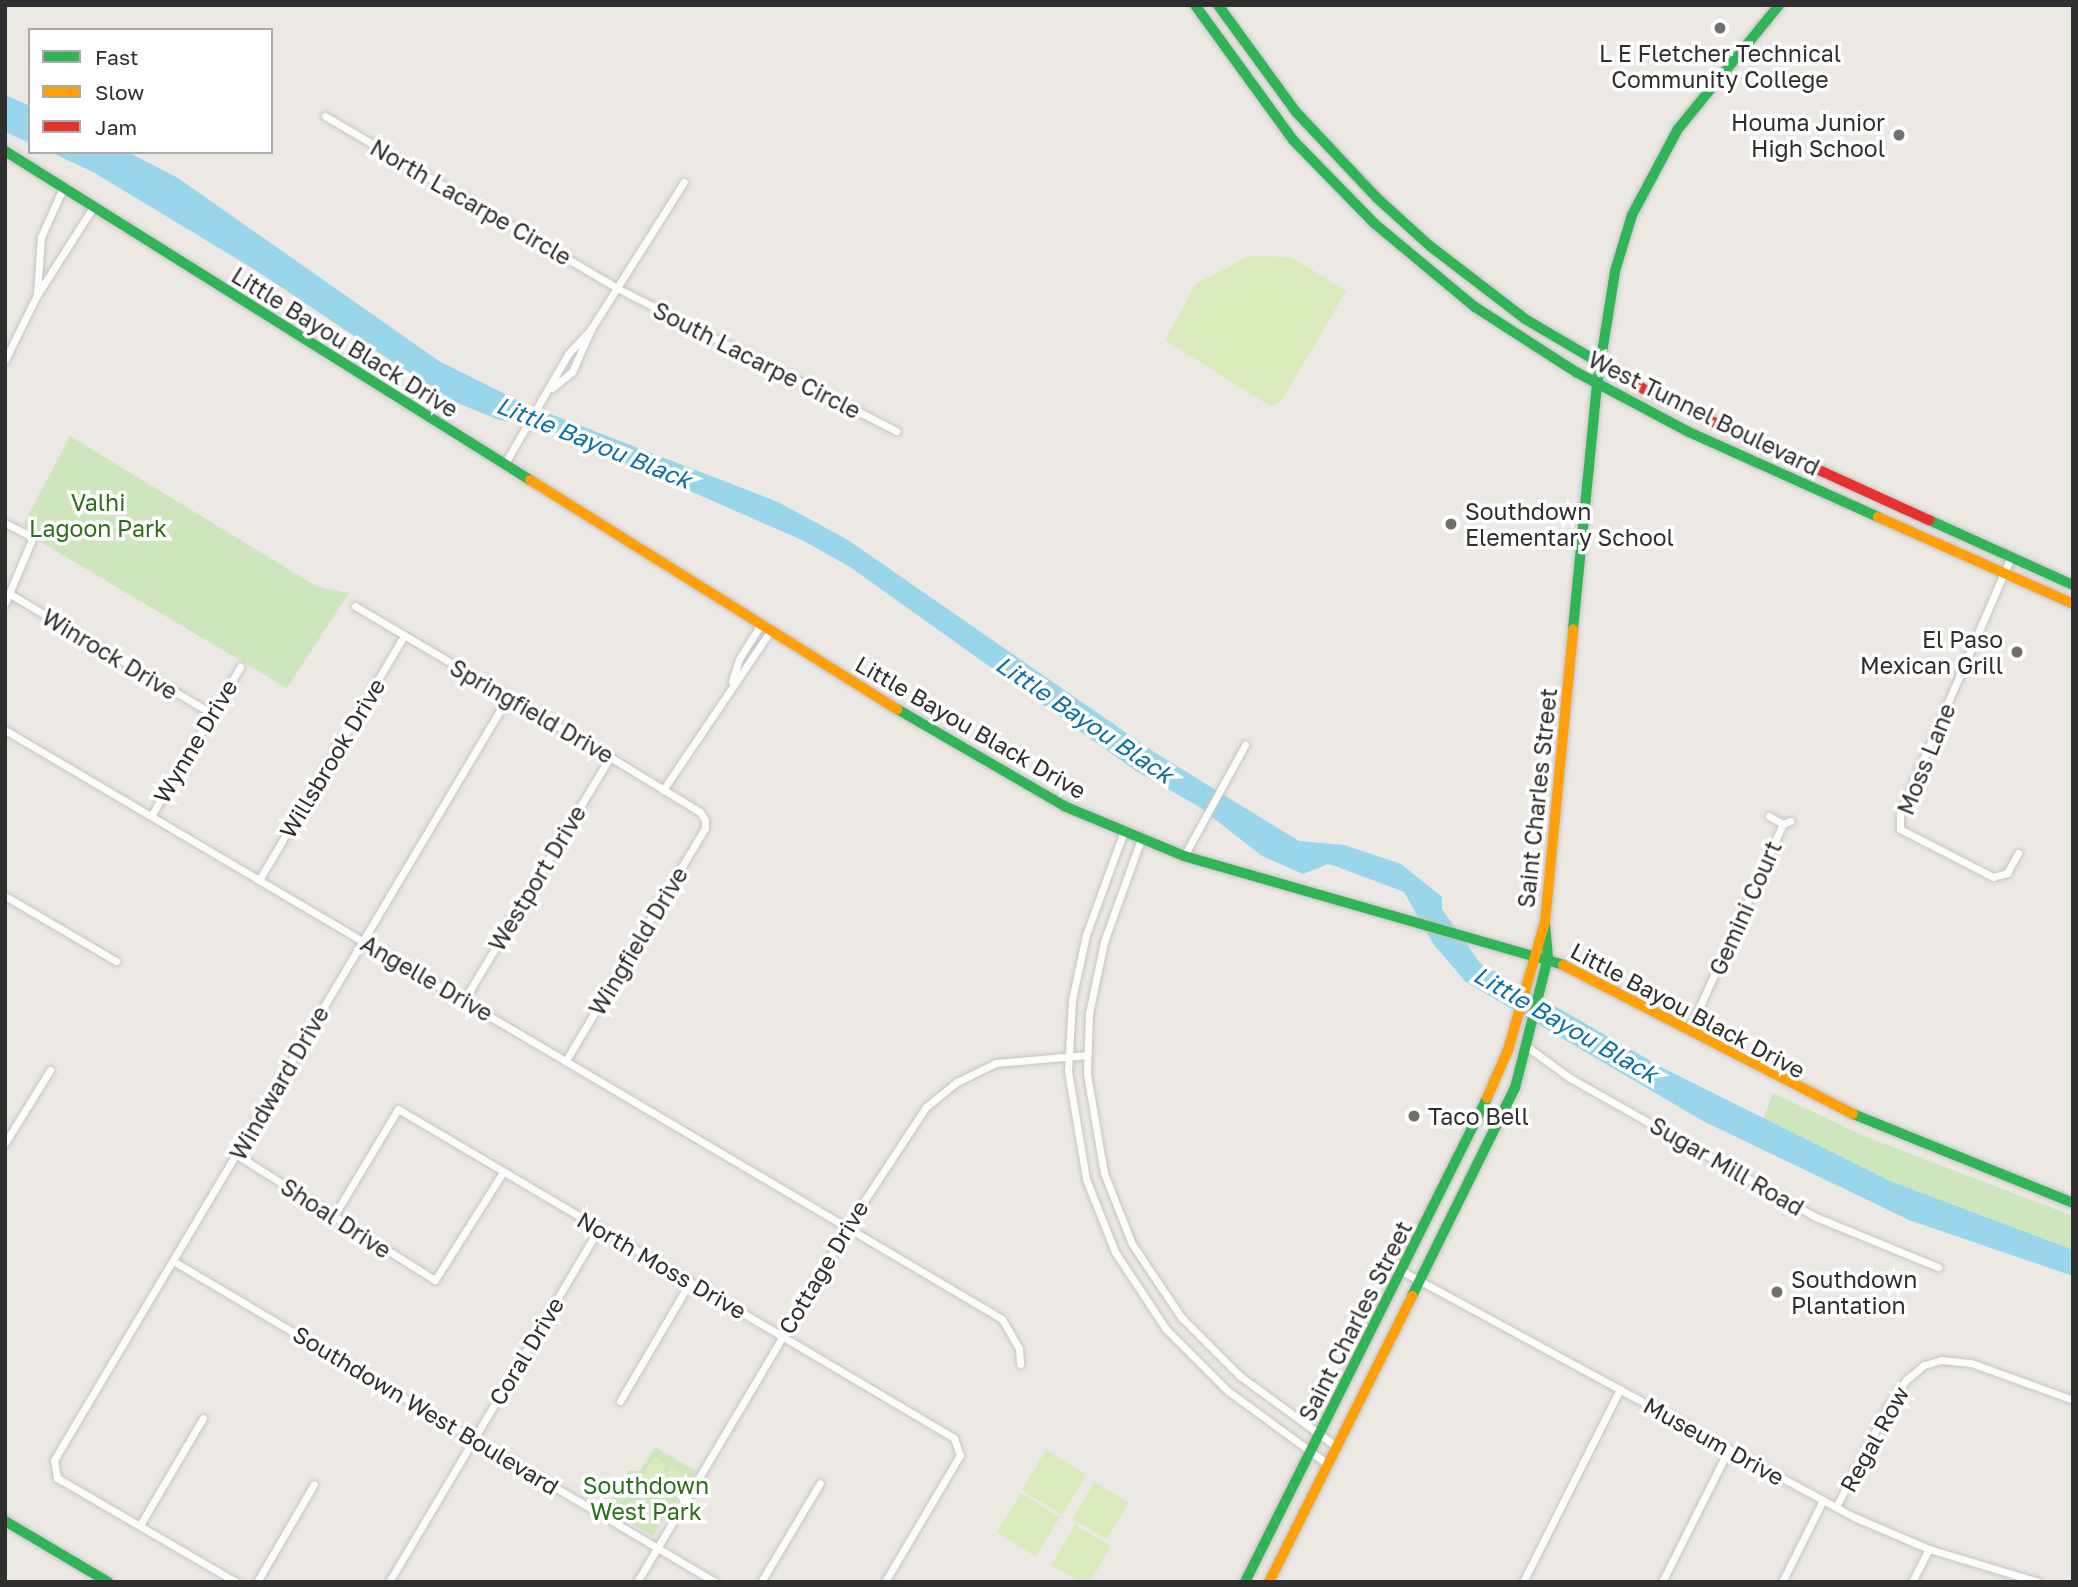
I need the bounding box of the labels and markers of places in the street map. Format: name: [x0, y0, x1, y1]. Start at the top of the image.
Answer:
marker: L E Fletcher Technical Community College: [1712, 20, 1728, 36]
place label: L E Fletcher Technical Community College: [1599, 39, 1841, 93]
place label: Houma Junior High School: [1731, 108, 1885, 162]
marker: Houma Junior High School: [1891, 127, 1907, 143]
place label: Southdown Elementary School: [1465, 497, 1674, 551]
marker: Southdown Elementary School: [1443, 516, 1459, 532]
place label: El Paso Mexican Grill: [1860, 625, 2003, 679]
marker: El Paso Mexican Grill: [2009, 644, 2025, 660]
place label: Taco Bell: [1428, 1102, 1529, 1130]
marker: Taco Bell: [1406, 1108, 1422, 1124]
place label: Southdown Plantation: [1791, 1265, 1917, 1319]
marker: Southdown Plantation: [1769, 1284, 1785, 1300]

